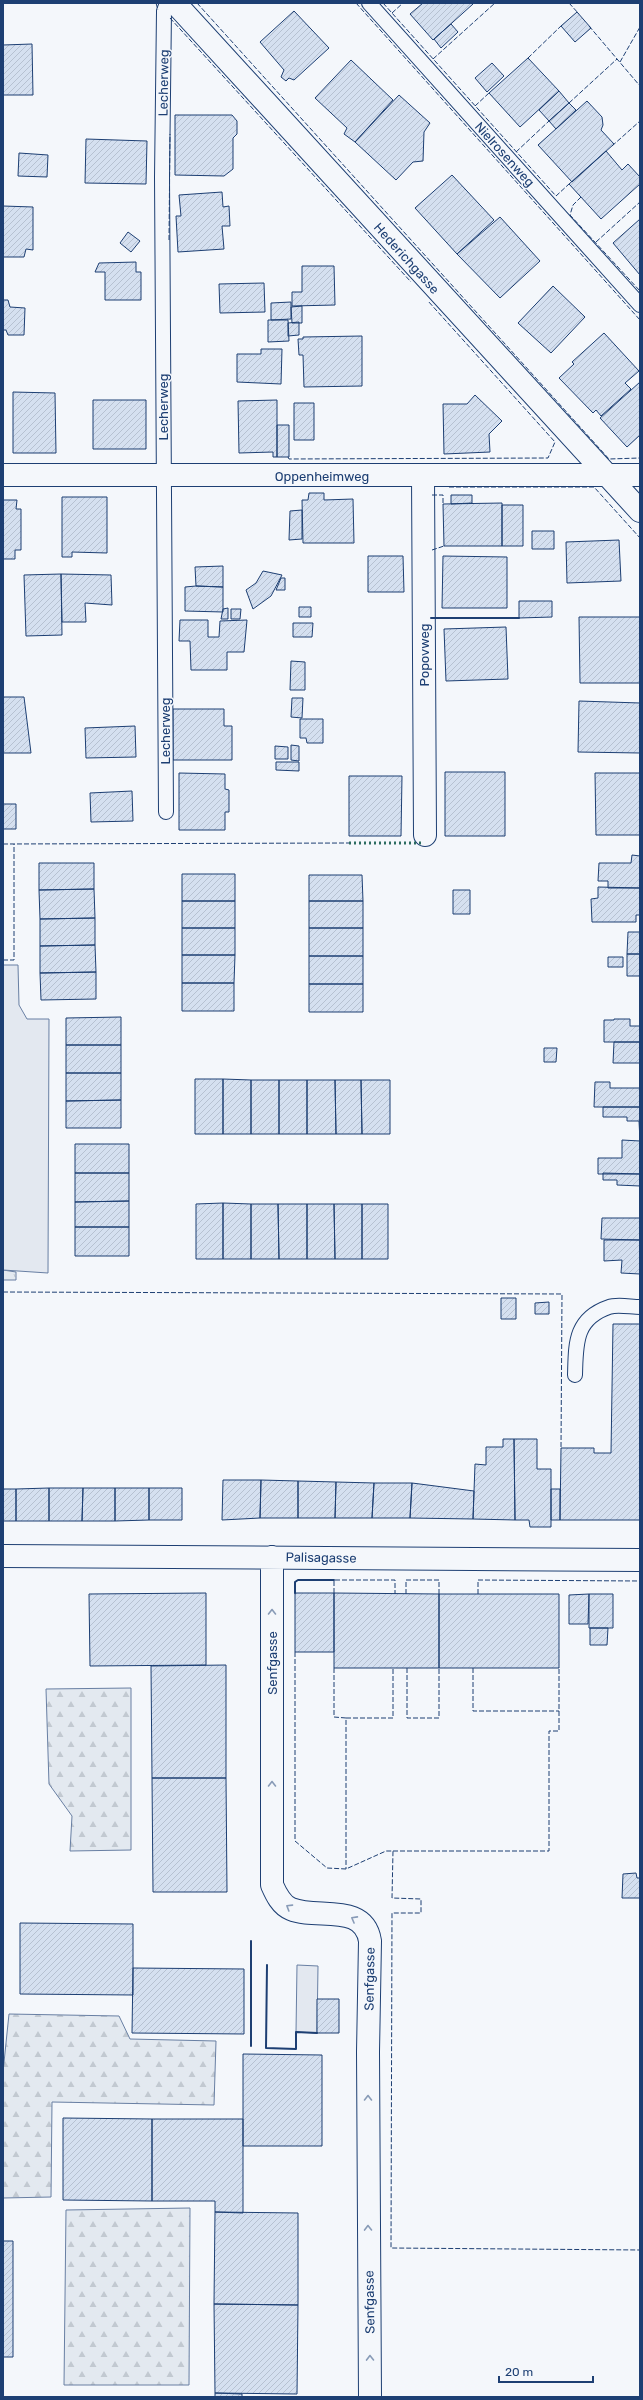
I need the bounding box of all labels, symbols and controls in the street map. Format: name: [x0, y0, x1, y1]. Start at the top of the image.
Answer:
street label: Lecherweg: [155, 49, 173, 117]
street label: Nielrosenweg: [471, 119, 538, 190]
street label: Hederichgasse: [370, 220, 442, 298]
street label: Lecherweg: [156, 373, 172, 441]
street label: Oppenheimweg: [275, 469, 369, 485]
street label: Popovweg: [417, 623, 433, 687]
street label: Lecherweg: [158, 697, 174, 765]
street label: Palisagasse: [285, 1549, 357, 1567]
one-way arrow: [268, 1609, 276, 1615]
street label: Senfgasse: [265, 1631, 281, 1695]
one-way arrow: [268, 1781, 276, 1787]
one-way arrow: [286, 1904, 293, 1911]
one-way arrow: [351, 1917, 358, 1924]
street label: Senfgasse: [361, 1947, 379, 2011]
one-way arrow: [364, 2095, 372, 2101]
one-way arrow: [364, 2225, 372, 2231]
street label: Senfgasse: [361, 2270, 379, 2334]
one-way arrow: [365, 2355, 374, 2361]
scale bar: [499, 2358, 593, 2384]
text: 20 m: [505, 2365, 533, 2379]

